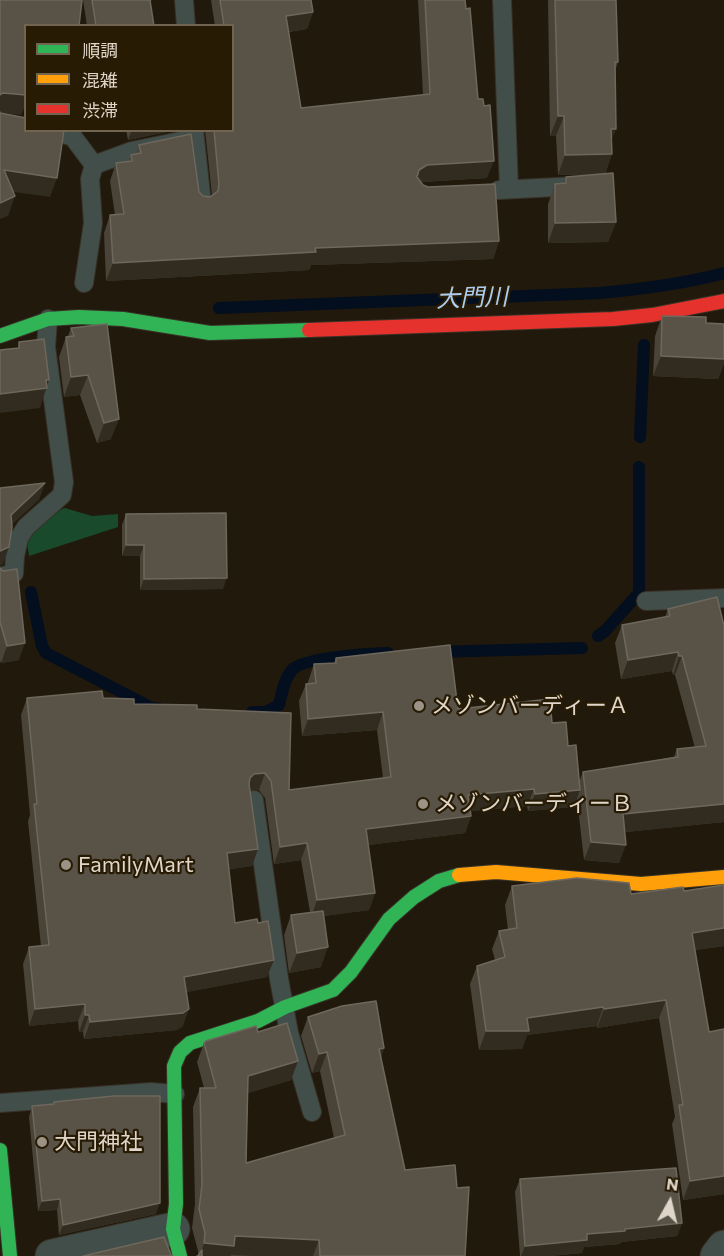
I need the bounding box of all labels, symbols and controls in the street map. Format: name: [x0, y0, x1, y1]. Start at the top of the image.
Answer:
legend: [24, 24, 234, 132]
text: 順調: [82, 39, 118, 61]
text: 混雑: [82, 69, 118, 91]
text: 渋滞: [82, 99, 118, 121]
water label: 大門川: [436, 282, 508, 314]
place label: メゾンバーディーＡ: [431, 693, 629, 719]
marker: メゾンバーディーＡ: [412, 699, 426, 713]
place label: メゾンバーディーＢ: [435, 791, 633, 817]
marker: メゾンバーディーＢ: [416, 797, 430, 811]
place label: FamilyMart: [78, 852, 194, 878]
marker: FamilyMart: [59, 858, 73, 872]
place label: 大門神社: [54, 1129, 142, 1155]
marker: 大門神社: [35, 1135, 49, 1149]
north arrow: [640, 1172, 700, 1232]
text: N: [665, 1173, 680, 1194]

